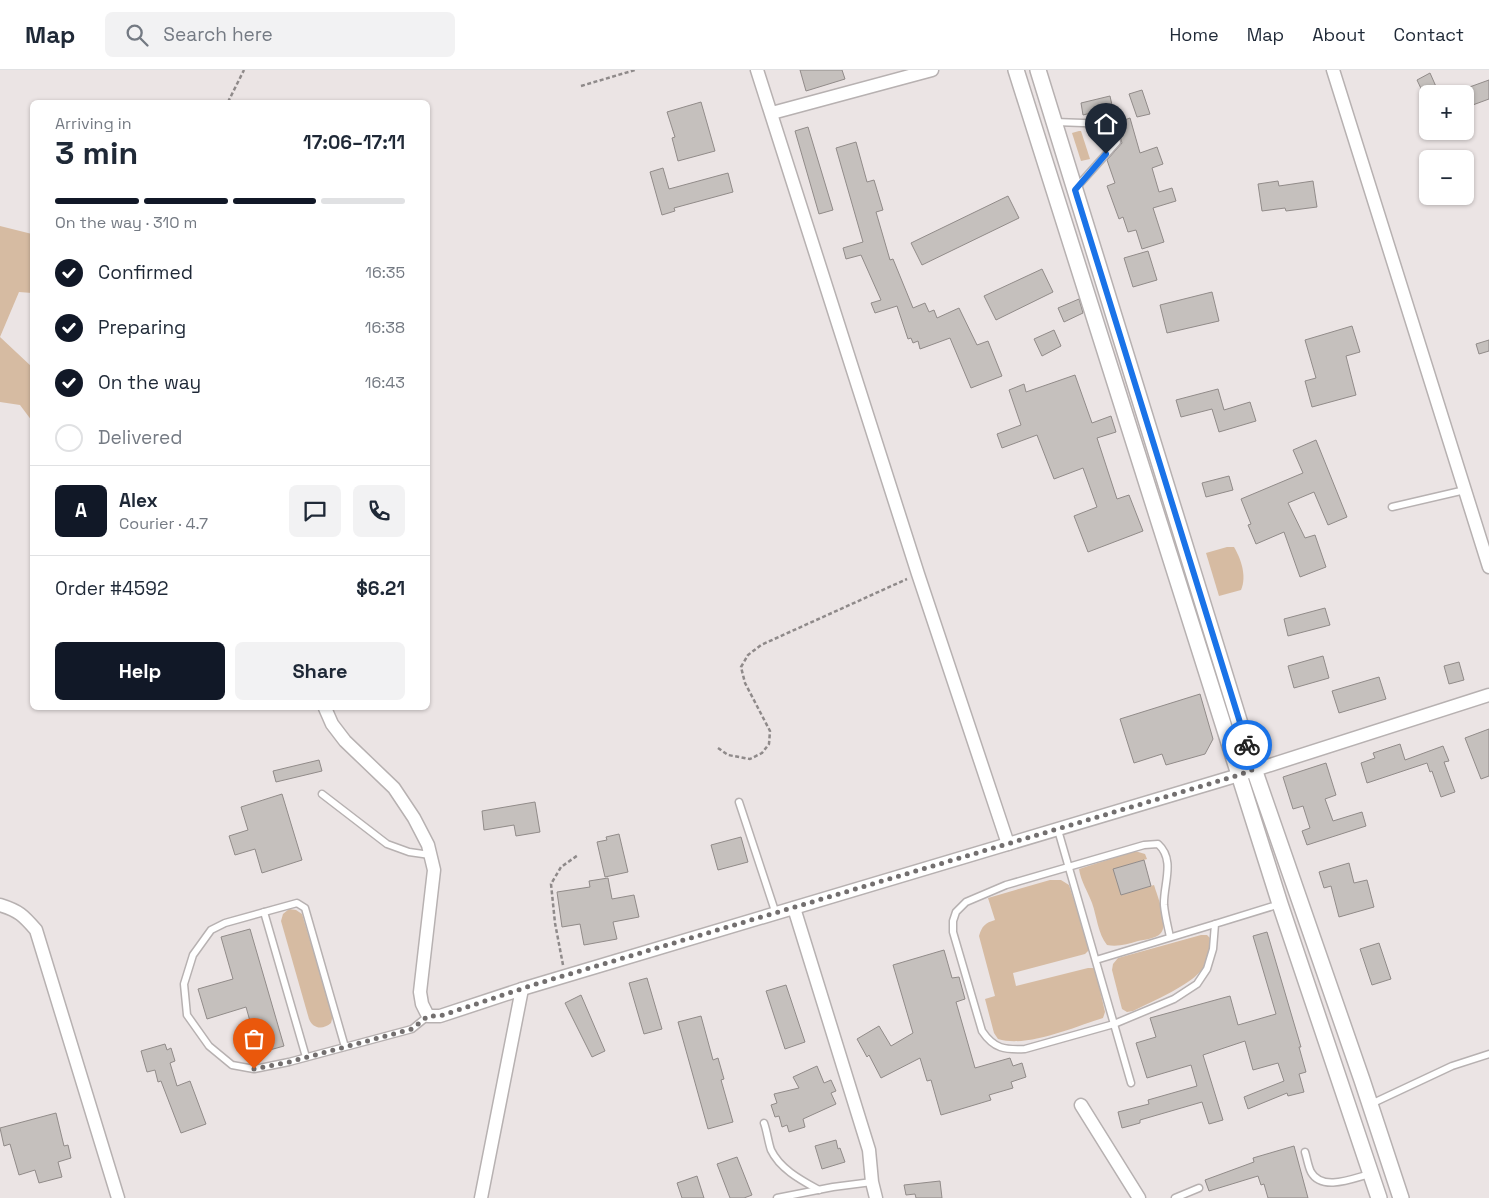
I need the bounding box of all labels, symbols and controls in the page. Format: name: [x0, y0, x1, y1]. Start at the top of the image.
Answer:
search box: [105, 12, 455, 57]
text: Map: [25, 19, 75, 50]
icon: search: [123, 21, 151, 49]
text: Search here: [163, 22, 273, 47]
text: Home: [1170, 23, 1219, 46]
text: Map: [1247, 23, 1284, 46]
text: About: [1312, 23, 1366, 46]
text: Contact: [1394, 23, 1464, 46]
map controls: [1419, 85, 1474, 205]
button: +: [1419, 85, 1474, 140]
pin: [1085, 103, 1127, 154]
icon: home: [1092, 110, 1120, 138]
text: Arriving in: [55, 113, 132, 134]
text: 17:06–17:11: [303, 130, 405, 155]
text: 3 min: [55, 133, 138, 173]
button: −: [1419, 150, 1474, 205]
text: On the way · 310 m: [55, 212, 197, 233]
icon: check: [55, 259, 83, 287]
text: Confirmed: [98, 260, 193, 285]
text: 16:35: [365, 262, 405, 283]
icon: check: [55, 314, 83, 342]
text: Preparing: [98, 315, 186, 340]
text: 16:38: [365, 317, 405, 338]
icon: check: [55, 369, 83, 397]
text: On the way: [98, 370, 201, 395]
text: 16:43: [365, 372, 405, 393]
text: Delivered: [98, 425, 183, 450]
button: chat: [289, 485, 341, 537]
button: phone: [353, 485, 405, 537]
text: Alex: [119, 488, 158, 513]
text: A: [75, 498, 87, 523]
text: Courier · 4.7: [119, 513, 208, 534]
text: Order #4592: [55, 576, 168, 601]
text: $6.21: [356, 576, 405, 601]
button: Help: [55, 642, 225, 700]
button: Share: [235, 642, 405, 700]
courier: [1222, 720, 1272, 770]
icon: bike: [1233, 731, 1261, 759]
pin: [233, 1018, 275, 1069]
icon: bag: [240, 1025, 268, 1053]

